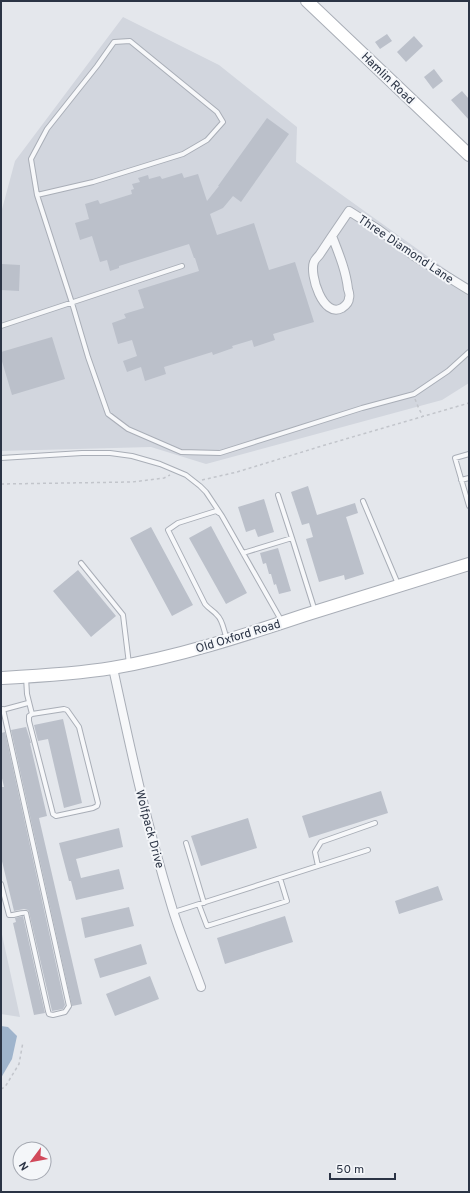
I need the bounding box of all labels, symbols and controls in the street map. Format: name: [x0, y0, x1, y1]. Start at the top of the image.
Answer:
street label: Hamlin Road: [357, 49, 417, 108]
street label: Three Diamond Lane: [355, 212, 456, 288]
street label: Old Oxford Road: [194, 616, 283, 657]
street label: Wolfpack Drive: [131, 788, 167, 870]
north arrow: [12, 1141, 52, 1181]
scale bar: [330, 1155, 395, 1181]
text: N: [16, 1159, 32, 1173]
text: 50 m: [336, 1162, 364, 1178]

